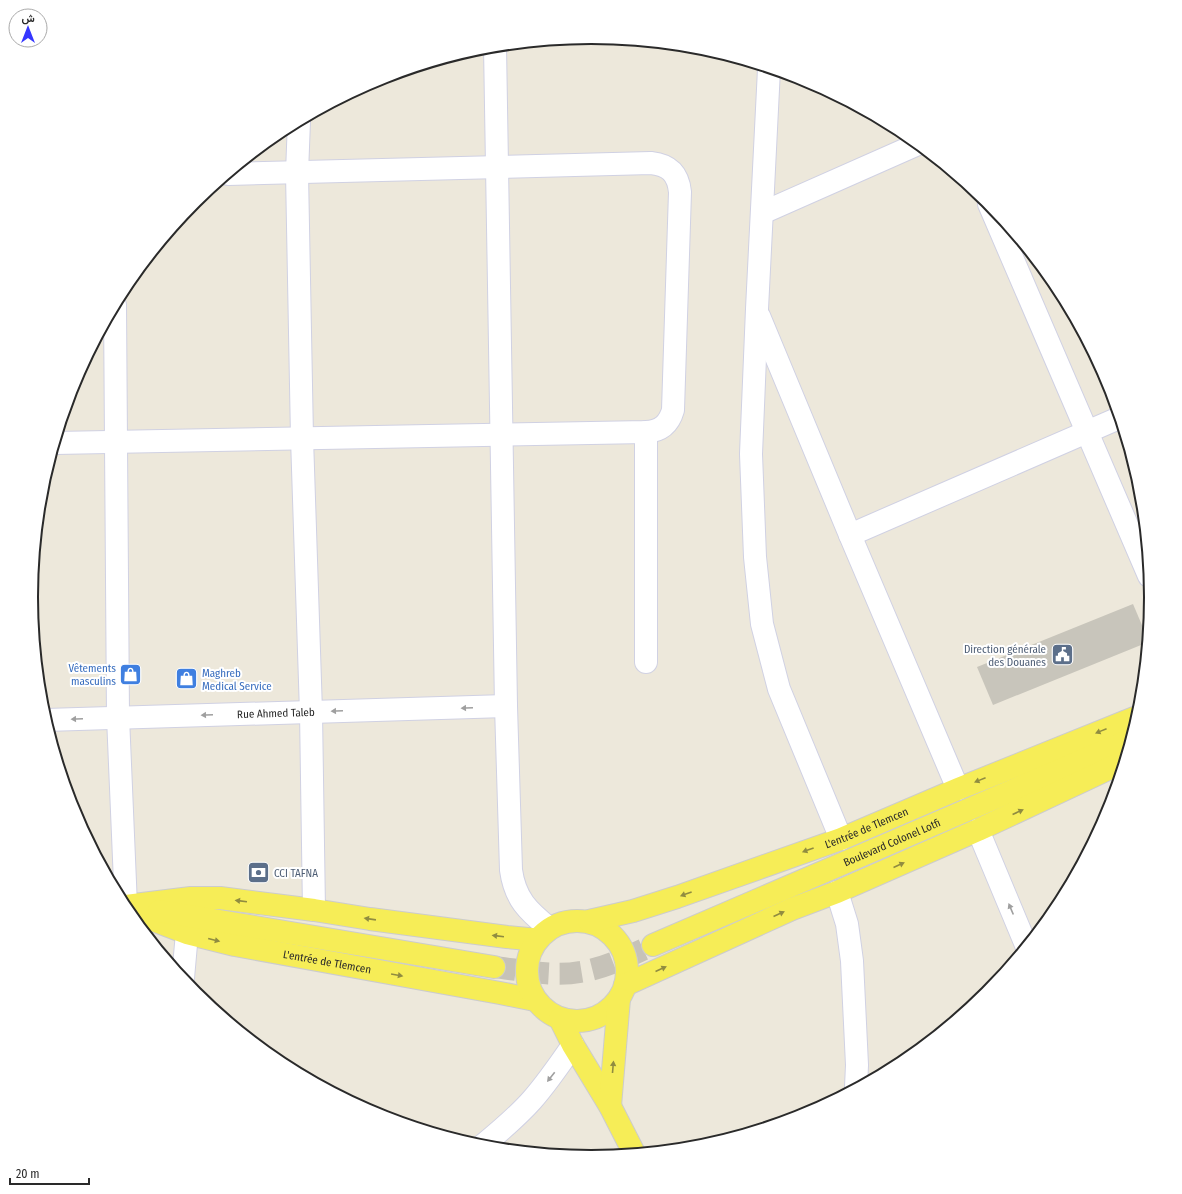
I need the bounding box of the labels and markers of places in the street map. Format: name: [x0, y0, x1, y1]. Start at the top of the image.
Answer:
public building icon: Direction générale des Douanes: [1049, 642, 1075, 668]
place label: Direction générale des Douanes: [964, 643, 1046, 669]
shop icon: Vêtements masculins: [118, 661, 144, 687]
place label: Vêtements masculins: [68, 662, 116, 688]
shop icon: Maghreb Medical Service: [174, 666, 200, 692]
place label: Maghreb Medical Service: [202, 667, 272, 693]
bank icon: CCI TAFNA: [246, 860, 272, 886]
place label: CCI TAFNA: [274, 867, 318, 880]

